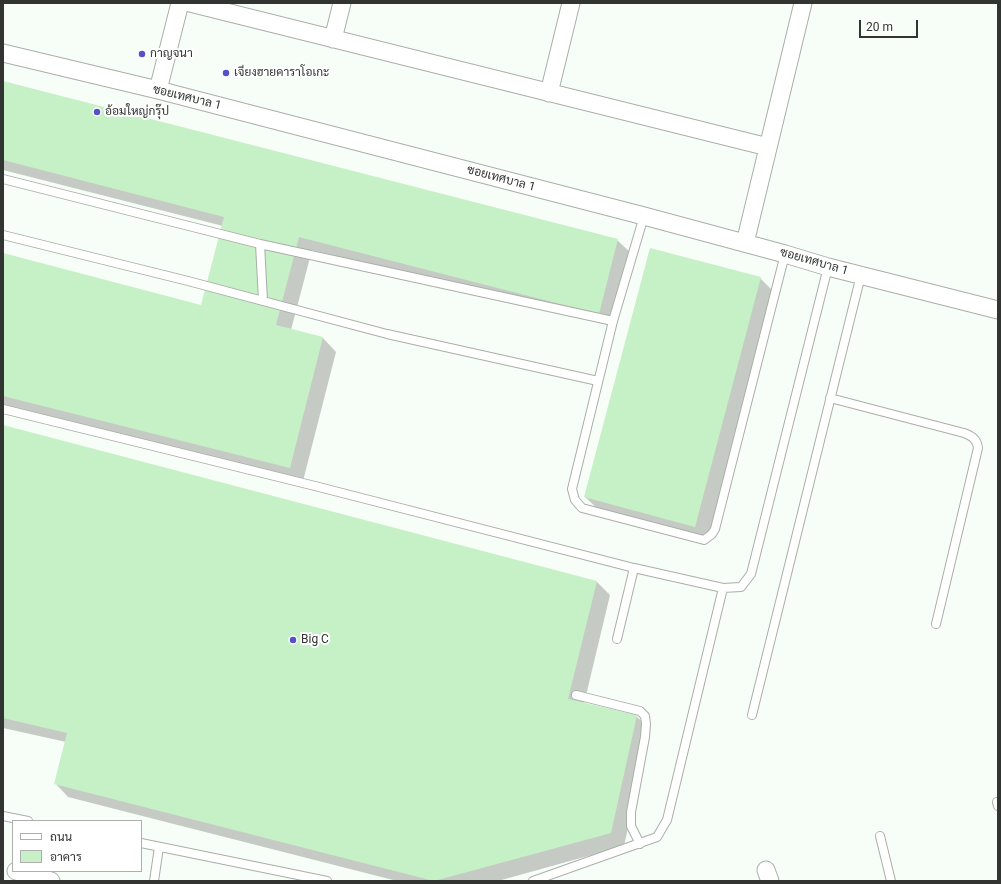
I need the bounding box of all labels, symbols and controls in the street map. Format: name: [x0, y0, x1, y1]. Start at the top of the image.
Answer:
scale bar: [861, 12, 920, 38]
text: 20 m: [866, 20, 893, 34]
place label: กาญจนา: [150, 47, 193, 61]
marker: กาญจนา: [137, 49, 147, 59]
place label: เจียงฮายคาราโอเกะ: [234, 66, 329, 80]
marker: เจียงฮายคาราโอเกะ: [221, 68, 231, 78]
street label: ซอยเทศบาล 1: [151, 83, 223, 113]
place label: อ้อมใหญ่กรุ๊ป: [105, 105, 169, 119]
marker: อ้อมใหญ่กรุ๊ป: [92, 107, 102, 117]
street label: ซอยเทศบาล 1: [465, 163, 537, 195]
street label: ซอยเทศบาล 1: [778, 245, 850, 279]
place label: Big C: [301, 633, 329, 647]
marker: Big C: [288, 635, 298, 645]
legend: [12, 820, 142, 872]
text: ถนน: [50, 830, 72, 844]
text: อาคาร: [50, 850, 82, 864]

